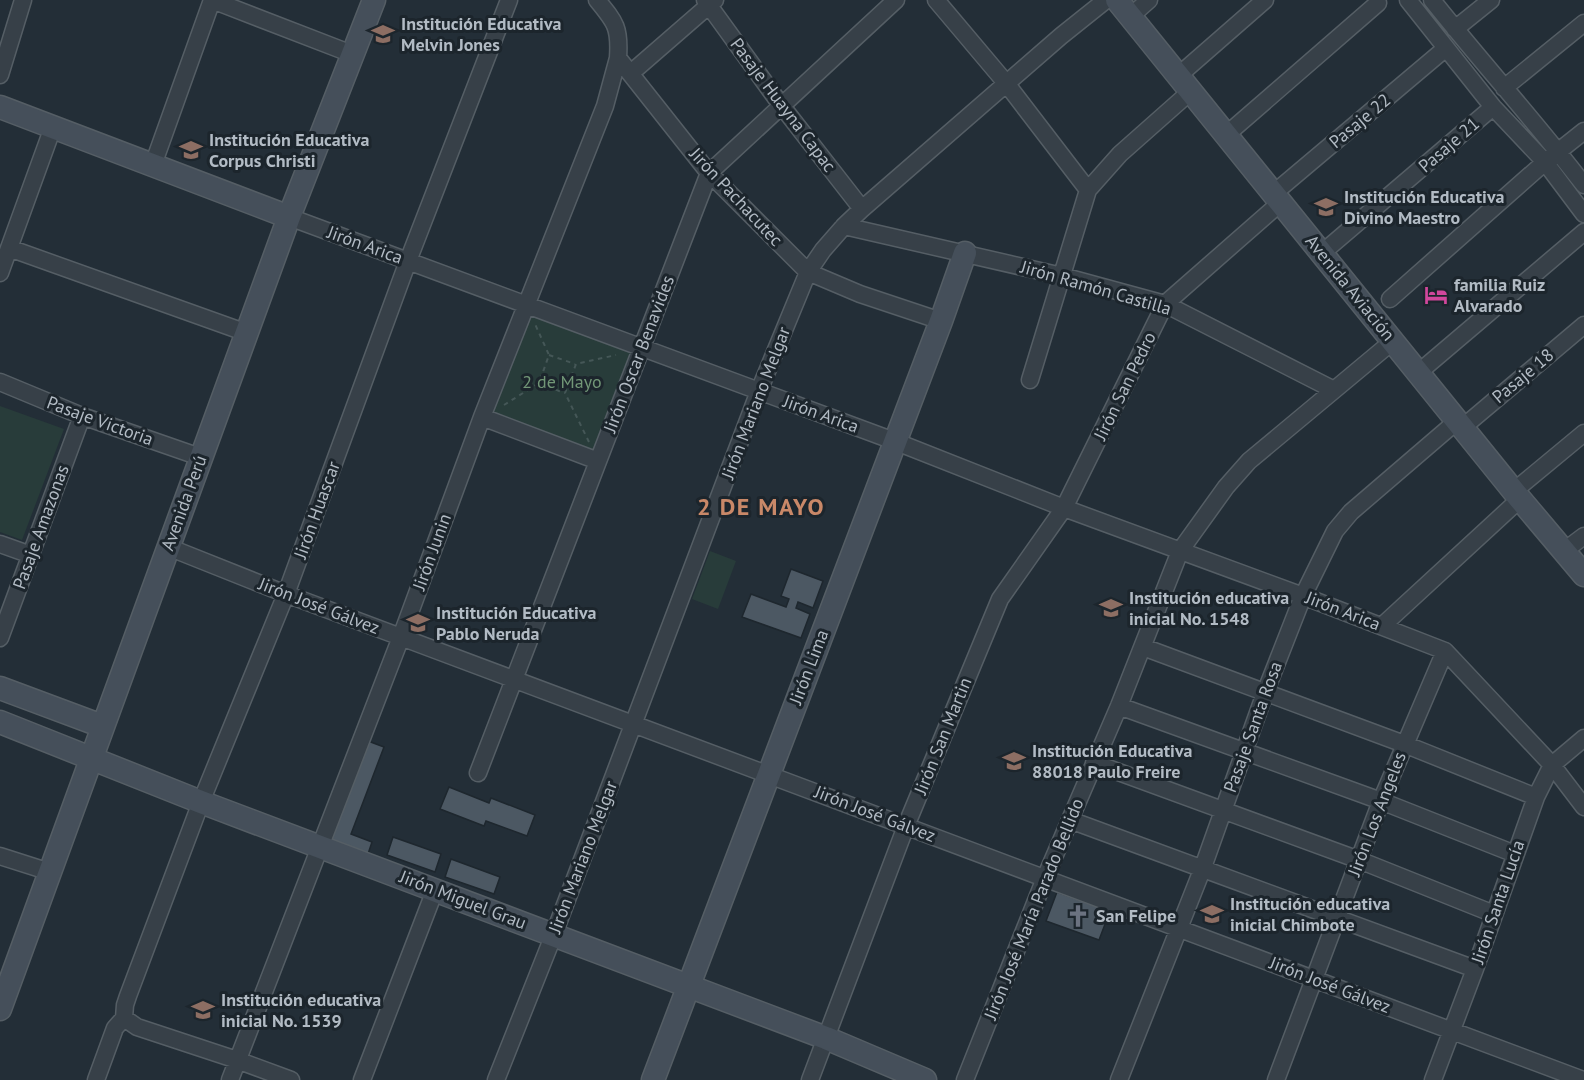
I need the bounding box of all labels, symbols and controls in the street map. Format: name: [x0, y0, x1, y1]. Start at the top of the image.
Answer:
place label: Institución Educativa Melvin Jones: [401, 12, 562, 56]
school or university icon: Institución Educativa Melvin Jones: [370, 21, 396, 47]
street label: Pasaje Huayna Capac: [725, 33, 841, 176]
street label: Pasaje 22: [1324, 88, 1395, 153]
street label: Pasaje 21: [1413, 112, 1484, 177]
place label: Institución Educativa Corpus Christi: [209, 128, 370, 172]
school or university icon: Institución Educativa Corpus Christi: [178, 137, 204, 163]
street label: Jirón Pachacutec: [684, 142, 788, 251]
place label: Institución Educativa Divino Maestro: [1344, 185, 1505, 229]
school or university icon: Institución Educativa Divino Maestro: [1313, 194, 1339, 220]
street label: Jirón Arica: [323, 220, 406, 269]
street label: Avenida Aviación: [1301, 230, 1400, 345]
street label: Jirón Ramón Castilla: [1017, 255, 1174, 320]
street label: Jirón Oscar Benavides: [598, 272, 679, 437]
place label: familia Ruiz Alvarado: [1454, 273, 1545, 317]
hotel icon: familia Ruiz Alvarado: [1423, 282, 1449, 308]
street label: Jirón Mariano Melgar: [716, 323, 795, 483]
street label: Jirón San Pedro: [1088, 328, 1161, 445]
street label: Pasaje 18: [1487, 343, 1558, 408]
park label: 2 de Mayo: [522, 370, 602, 393]
street label: Jirón Arica: [779, 389, 862, 438]
street label: Pasaje Victoria: [44, 391, 157, 450]
street label: Avenida Perú: [156, 452, 211, 554]
street label: Jirón Huascar: [288, 458, 345, 563]
street label: Pasaje Amazonas: [7, 461, 74, 592]
district label: 2 DE MAYO: [697, 491, 825, 522]
street label: Jirón Junin: [407, 510, 456, 594]
street label: Jirón José Gálvez: [255, 572, 383, 639]
street label: Jirón Arica: [1302, 585, 1384, 635]
place label: Institución educativa inicial No. 1548: [1129, 586, 1289, 630]
school or university icon: Institución educativa inicial No. 1548: [1098, 595, 1124, 621]
place label: Institución Educativa Pablo Neruda: [436, 601, 597, 645]
school or university icon: Institución Educativa Pablo Neruda: [405, 610, 431, 636]
street label: Jirón Lima: [783, 626, 833, 708]
street label: Pasaje Santa Rosa: [1218, 658, 1287, 796]
street label: Jirón San Martin: [908, 674, 976, 799]
place label: Institución Educativa 88018 Paulo Freire: [1032, 739, 1193, 783]
school or university icon: Institución Educativa 88018 Paulo Freire: [1001, 748, 1027, 774]
street label: Jirón Los Angeles: [1342, 748, 1411, 880]
street label: Jirón Mariano Melgar: [543, 777, 622, 937]
street label: Jirón José Gálvez: [811, 780, 939, 847]
street label: Jirón José María Parado Bellido: [978, 795, 1089, 1024]
street label: Jirón Santa Lucía: [1465, 837, 1529, 968]
street label: Jirón Miguel Grau: [396, 864, 530, 934]
place label: Institución educativa inicial Chimbote: [1230, 892, 1390, 936]
school or university icon: Institución educativa inicial Chimbote: [1199, 901, 1225, 927]
church icon: San Felipe: [1065, 903, 1091, 929]
place label: San Felipe: [1096, 904, 1176, 927]
street label: Jirón José Gálvez: [1266, 951, 1394, 1018]
place label: Institución educativa inicial No. 1539: [221, 988, 381, 1032]
school or university icon: Institución educativa inicial No. 1539: [190, 997, 216, 1023]

